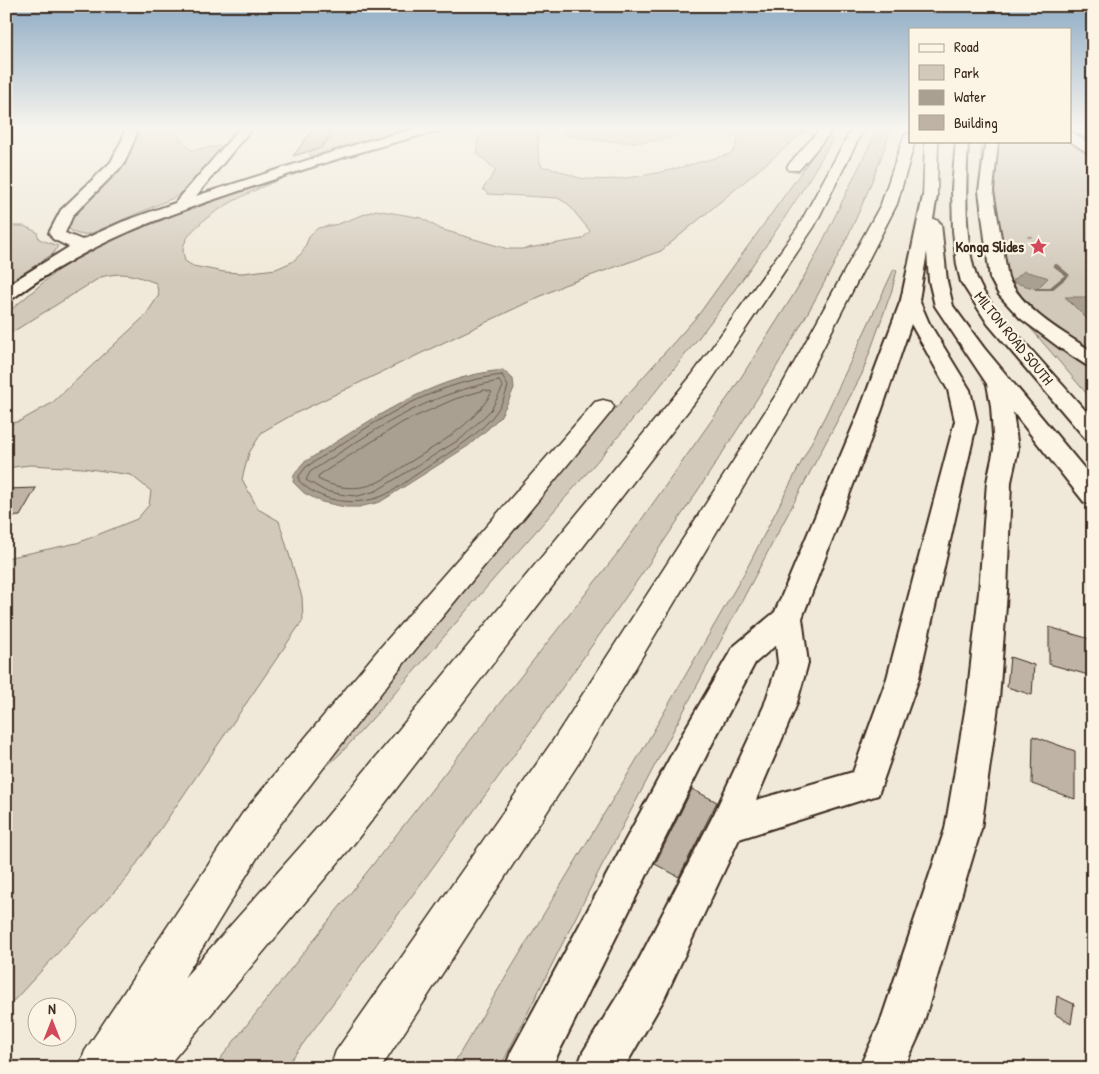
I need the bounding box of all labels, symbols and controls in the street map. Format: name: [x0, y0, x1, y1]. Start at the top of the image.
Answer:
legend: [909, 28, 1072, 142]
text: Road: [954, 36, 979, 57]
text: Park: [954, 62, 979, 83]
text: Water: [954, 86, 986, 107]
text: Building: [954, 112, 998, 133]
place label: Konga Slides: [955, 236, 1024, 258]
place icon: Konga Slides: [1028, 236, 1048, 256]
street label: MILTON ROAD SOUTH: [970, 287, 1058, 389]
north arrow: [28, 996, 78, 1046]
text: N: [48, 999, 56, 1018]

